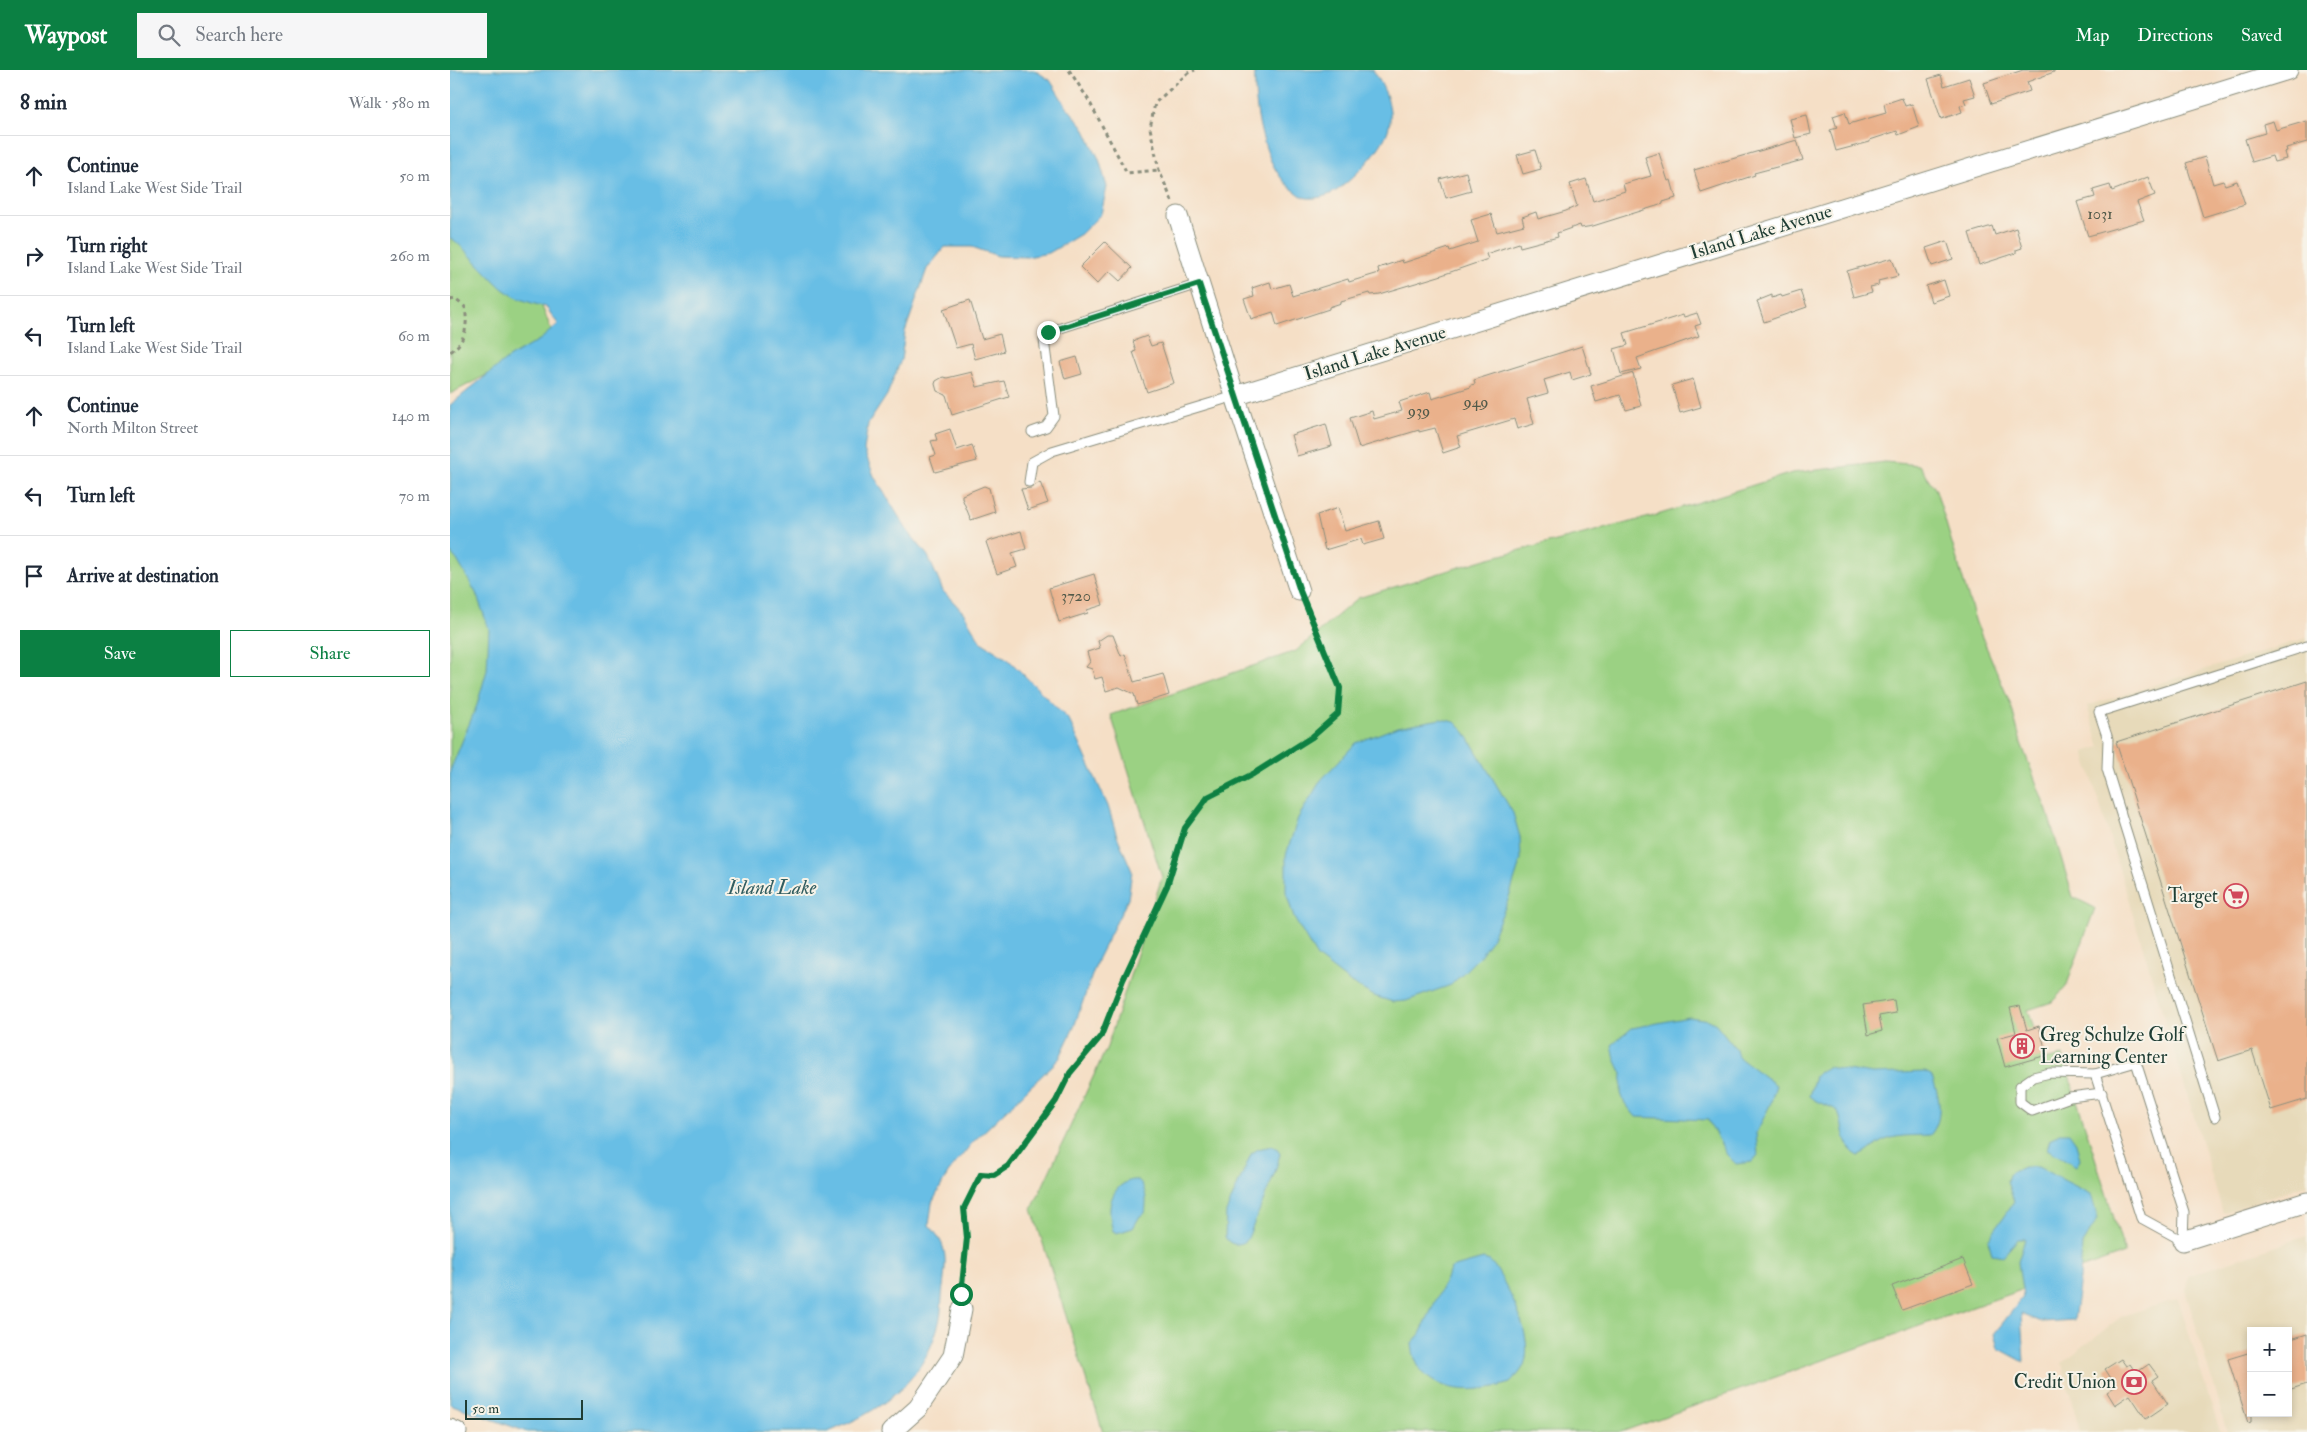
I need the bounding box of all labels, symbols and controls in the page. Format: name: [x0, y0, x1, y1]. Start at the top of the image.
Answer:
search box: [137, 13, 487, 58]
text: Waypost: [25, 20, 107, 51]
icon: search: [155, 21, 183, 49]
text: Search here: [195, 23, 283, 47]
text: Map: [2076, 24, 2109, 47]
text: Directions: [2137, 24, 2213, 47]
text: Saved: [2241, 24, 2282, 47]
text: 8 min: [20, 89, 67, 116]
text: Walk · 580 m: [348, 93, 430, 113]
text: Continue: [67, 154, 138, 178]
icon: ahead: [20, 162, 48, 190]
text: 50 m: [399, 166, 430, 186]
text: Island Lake West Side Trail: [67, 178, 242, 198]
street label: Island Lake Avenue: [1687, 199, 1835, 265]
house number: 1031: [2087, 204, 2113, 224]
text: Turn right: [67, 234, 147, 258]
icon: right: [20, 242, 48, 270]
text: 260 m: [390, 246, 430, 266]
text: Island Lake West Side Trail: [67, 258, 242, 278]
text: Turn left: [67, 314, 135, 338]
street label: Island Lake Avenue: [1301, 320, 1449, 386]
route end: [1037, 321, 1060, 344]
icon: left: [20, 322, 48, 350]
text: 60 m: [398, 326, 430, 346]
text: Island Lake West Side Trail: [67, 338, 242, 358]
house number: 949: [1462, 392, 1489, 412]
text: Continue: [67, 394, 138, 418]
house number: 939: [1407, 401, 1430, 421]
icon: ahead: [20, 402, 48, 430]
text: 140 m: [392, 406, 430, 426]
text: North Milton Street: [67, 418, 198, 438]
icon: left: [20, 482, 48, 510]
text: Turn left: [67, 484, 135, 508]
text: 70 m: [399, 486, 430, 506]
icon: arrive: [20, 562, 48, 590]
text: Arrive at destination: [67, 564, 219, 588]
house number: 3720: [1061, 586, 1091, 606]
button: Save: [20, 630, 220, 677]
button: Share: [230, 630, 430, 677]
water label: Island Lake: [727, 875, 817, 900]
supermarket icon: Target: [2223, 883, 2249, 909]
place label: Target: [2168, 884, 2218, 908]
place label: Greg Schulze Golf Learning Center: [2040, 1023, 2187, 1069]
building icon: Greg Schulze Golf Learning Center: [2009, 1033, 2035, 1059]
route start: [950, 1283, 973, 1306]
map controls: [2247, 1327, 2292, 1417]
button: +: [2247, 1327, 2292, 1372]
bank icon: Credit Union: [2121, 1369, 2147, 1395]
place label: Credit Union: [2014, 1370, 2116, 1394]
button: −: [2247, 1372, 2292, 1417]
scale bar: [465, 1397, 582, 1420]
text: 50 m: [472, 1400, 499, 1417]

